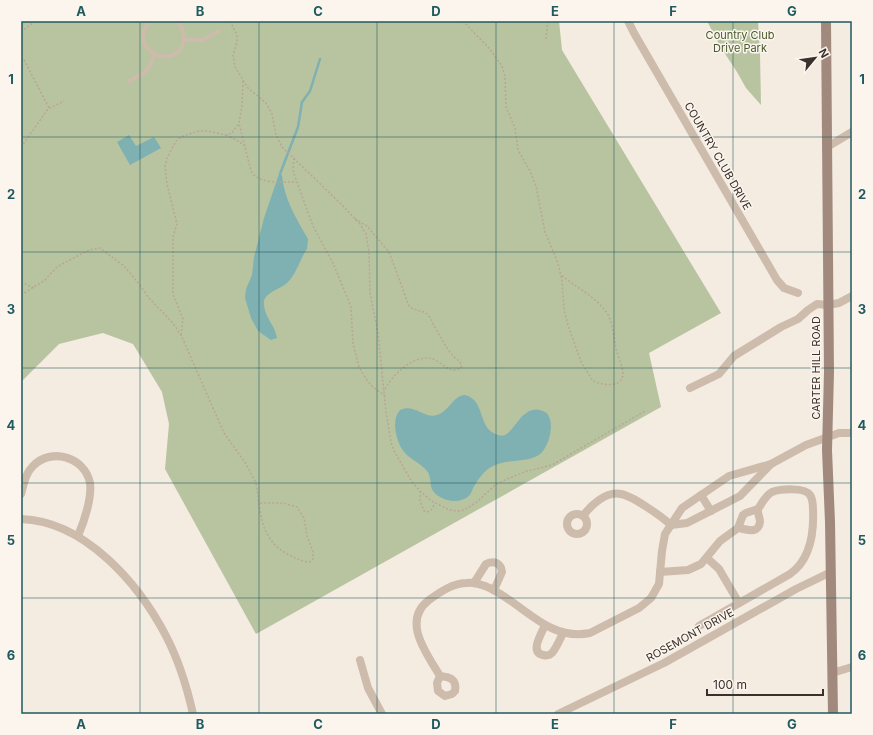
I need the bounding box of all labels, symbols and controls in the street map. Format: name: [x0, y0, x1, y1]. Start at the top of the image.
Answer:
text: A: [76, 3, 86, 19]
text: B: [196, 3, 205, 19]
text: C: [313, 3, 323, 19]
text: D: [431, 3, 441, 19]
text: E: [551, 3, 559, 19]
text: F: [669, 3, 677, 19]
text: G: [787, 3, 797, 19]
park label: Country Club Drive Park: [706, 28, 775, 55]
north arrow: [795, 38, 835, 78]
text: N: [816, 46, 832, 60]
text: 1: [8, 71, 14, 87]
text: 1: [859, 71, 865, 87]
street label: COUNTRY CLUB DRIVE: [681, 100, 755, 212]
text: 2: [7, 186, 15, 202]
text: 2: [858, 186, 866, 202]
text: 3: [7, 301, 15, 317]
text: 3: [858, 301, 866, 317]
street label: CARTER HILL ROAD: [809, 316, 823, 420]
text: 4: [7, 417, 16, 433]
text: 4: [858, 417, 867, 433]
text: 5: [7, 532, 15, 548]
text: 5: [858, 532, 866, 548]
street label: ROSEMONT DRIVE: [644, 605, 736, 665]
text: 6: [7, 647, 15, 663]
text: 6: [858, 647, 866, 663]
scale bar: [707, 671, 823, 697]
text: 100 m: [713, 677, 747, 692]
text: A: [76, 716, 86, 732]
text: B: [196, 716, 205, 732]
text: C: [313, 716, 323, 732]
text: D: [431, 716, 441, 732]
text: E: [551, 716, 559, 732]
text: F: [669, 716, 677, 732]
text: G: [787, 716, 797, 732]

